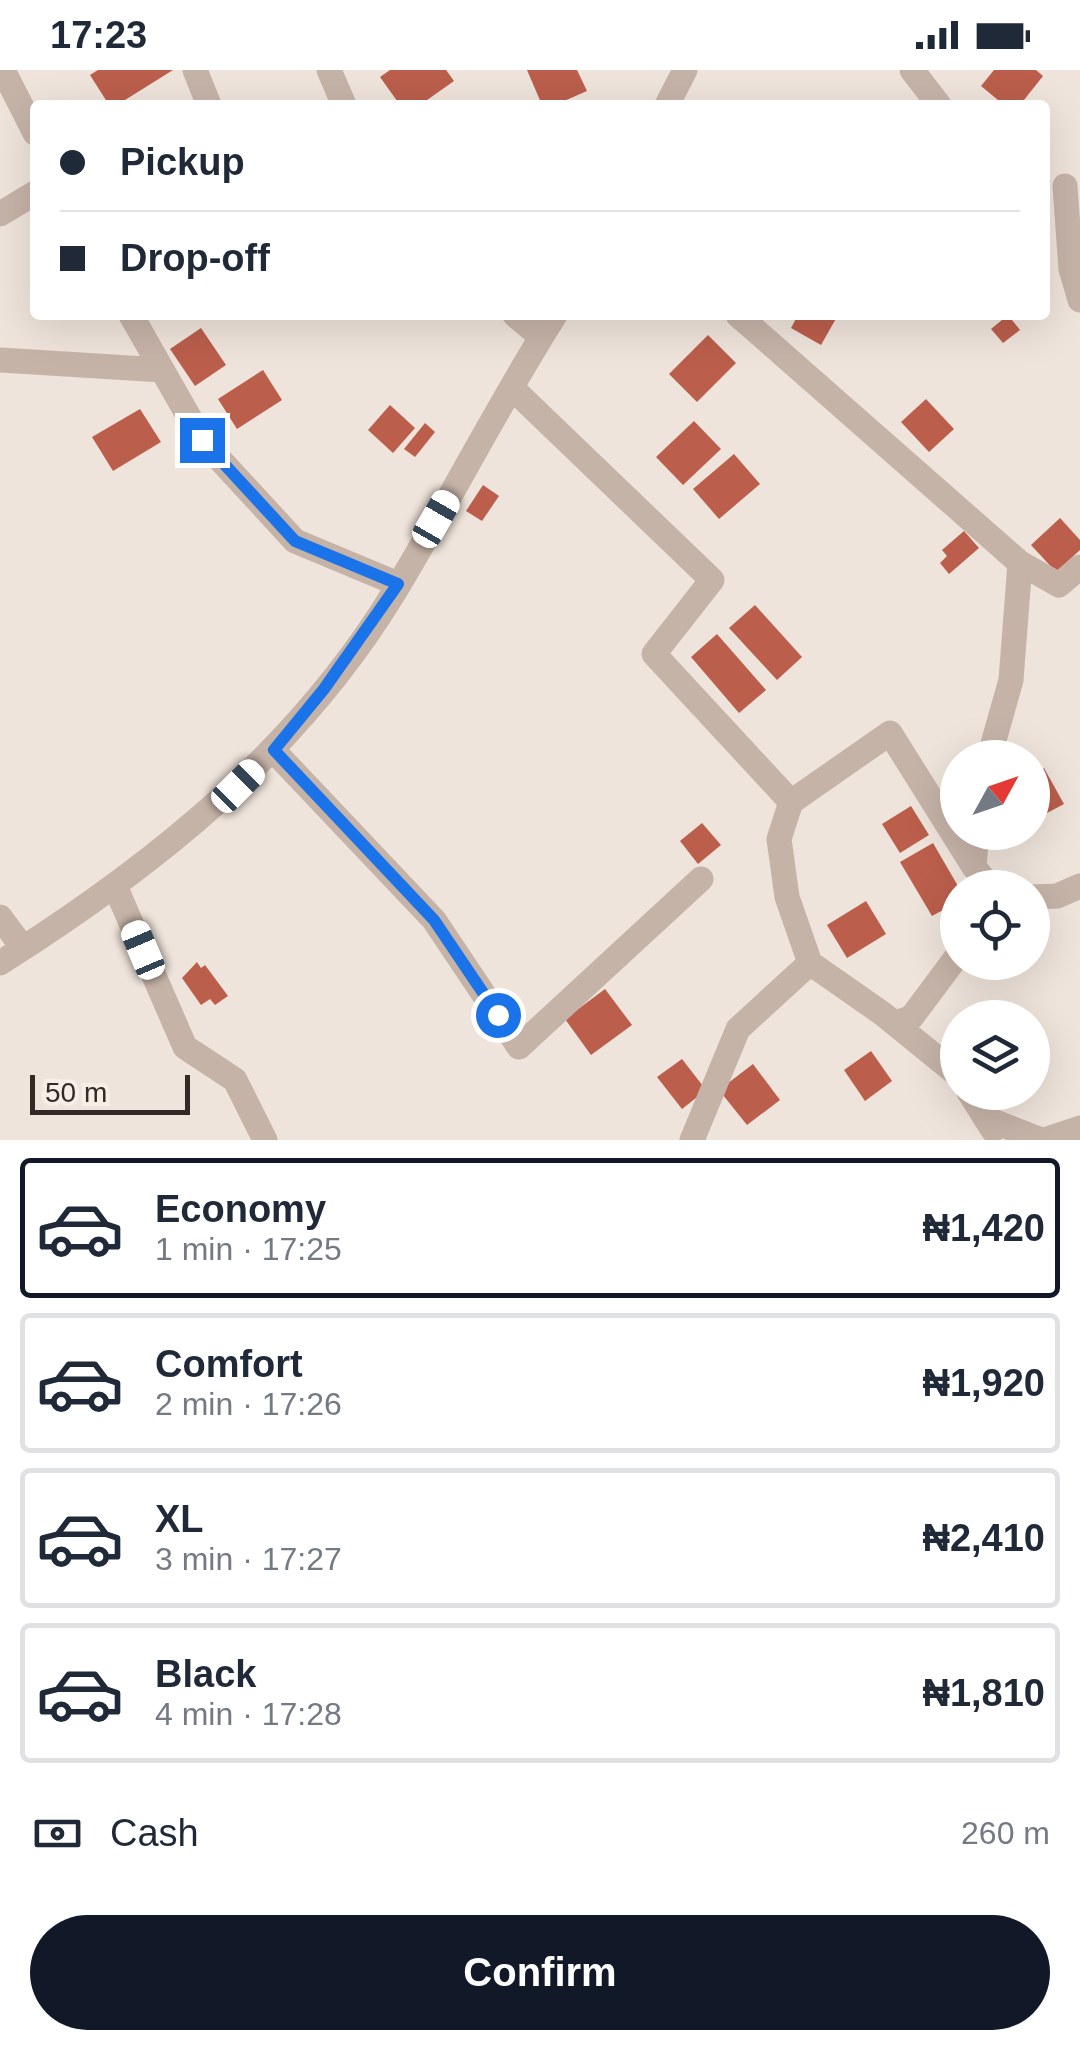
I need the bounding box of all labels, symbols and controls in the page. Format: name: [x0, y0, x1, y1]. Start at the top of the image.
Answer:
text: 17:23: [50, 14, 147, 56]
text: Pickup: [120, 141, 245, 183]
text: Drop-off: [120, 237, 270, 279]
route end: [180, 418, 225, 463]
car: [408, 486, 464, 552]
north arrow: [940, 740, 1050, 850]
map controls: [940, 740, 1050, 1110]
car: [206, 754, 270, 818]
button: locate: [940, 870, 1050, 980]
car: [117, 917, 169, 983]
route start: [476, 993, 521, 1038]
button: layers: [940, 1000, 1050, 1110]
scale bar: [30, 1070, 190, 1114]
text: 50 m: [45, 1077, 107, 1108]
icon: car: [35, 1183, 125, 1273]
text: Economy: [155, 1188, 326, 1230]
text: ₦1,420: [922, 1207, 1045, 1249]
text: 1 min · 17:25: [155, 1231, 342, 1267]
icon: car: [35, 1338, 125, 1428]
text: Comfort: [155, 1343, 303, 1385]
text: ₦1,920: [922, 1362, 1045, 1404]
text: 2 min · 17:26: [155, 1386, 342, 1422]
icon: car: [35, 1493, 125, 1583]
text: XL: [155, 1498, 204, 1540]
text: ₦2,410: [922, 1517, 1045, 1559]
text: 3 min · 17:27: [155, 1541, 342, 1577]
icon: car: [35, 1648, 125, 1738]
text: Black: [155, 1653, 256, 1695]
text: ₦1,810: [922, 1672, 1045, 1714]
text: 4 min · 17:28: [155, 1696, 342, 1732]
icon: cash: [30, 1806, 85, 1861]
text: Cash: [110, 1812, 199, 1854]
text: 260 m: [961, 1815, 1050, 1851]
button: Confirm: [30, 1915, 1050, 2030]

